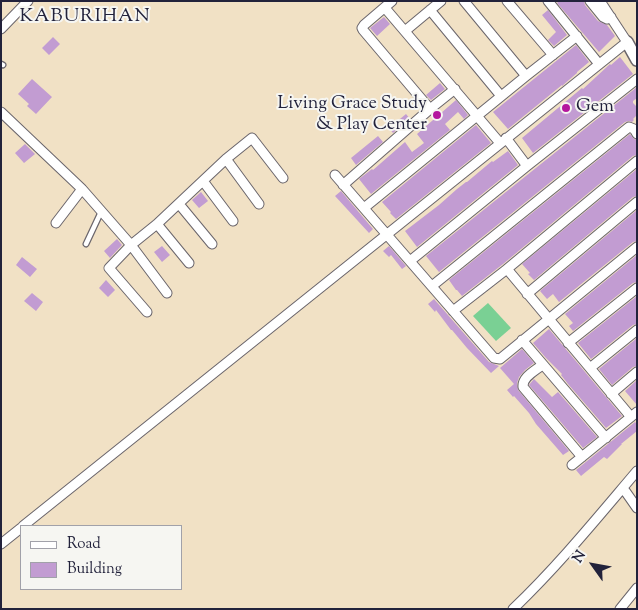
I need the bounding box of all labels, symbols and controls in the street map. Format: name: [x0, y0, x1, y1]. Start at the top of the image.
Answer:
district label: KABURIHAN: [18, 7, 152, 29]
place label: Living Grace Study & Play Center: [277, 94, 427, 136]
place label: Gem: [576, 97, 614, 119]
marker: Gem: [560, 102, 572, 114]
marker: Living Grace Study & Play Center: [431, 109, 443, 121]
legend: [20, 525, 182, 590]
text: Road: [67, 534, 101, 555]
north arrow: [568, 540, 618, 590]
text: N: [569, 547, 592, 567]
text: Building: [67, 559, 122, 580]

